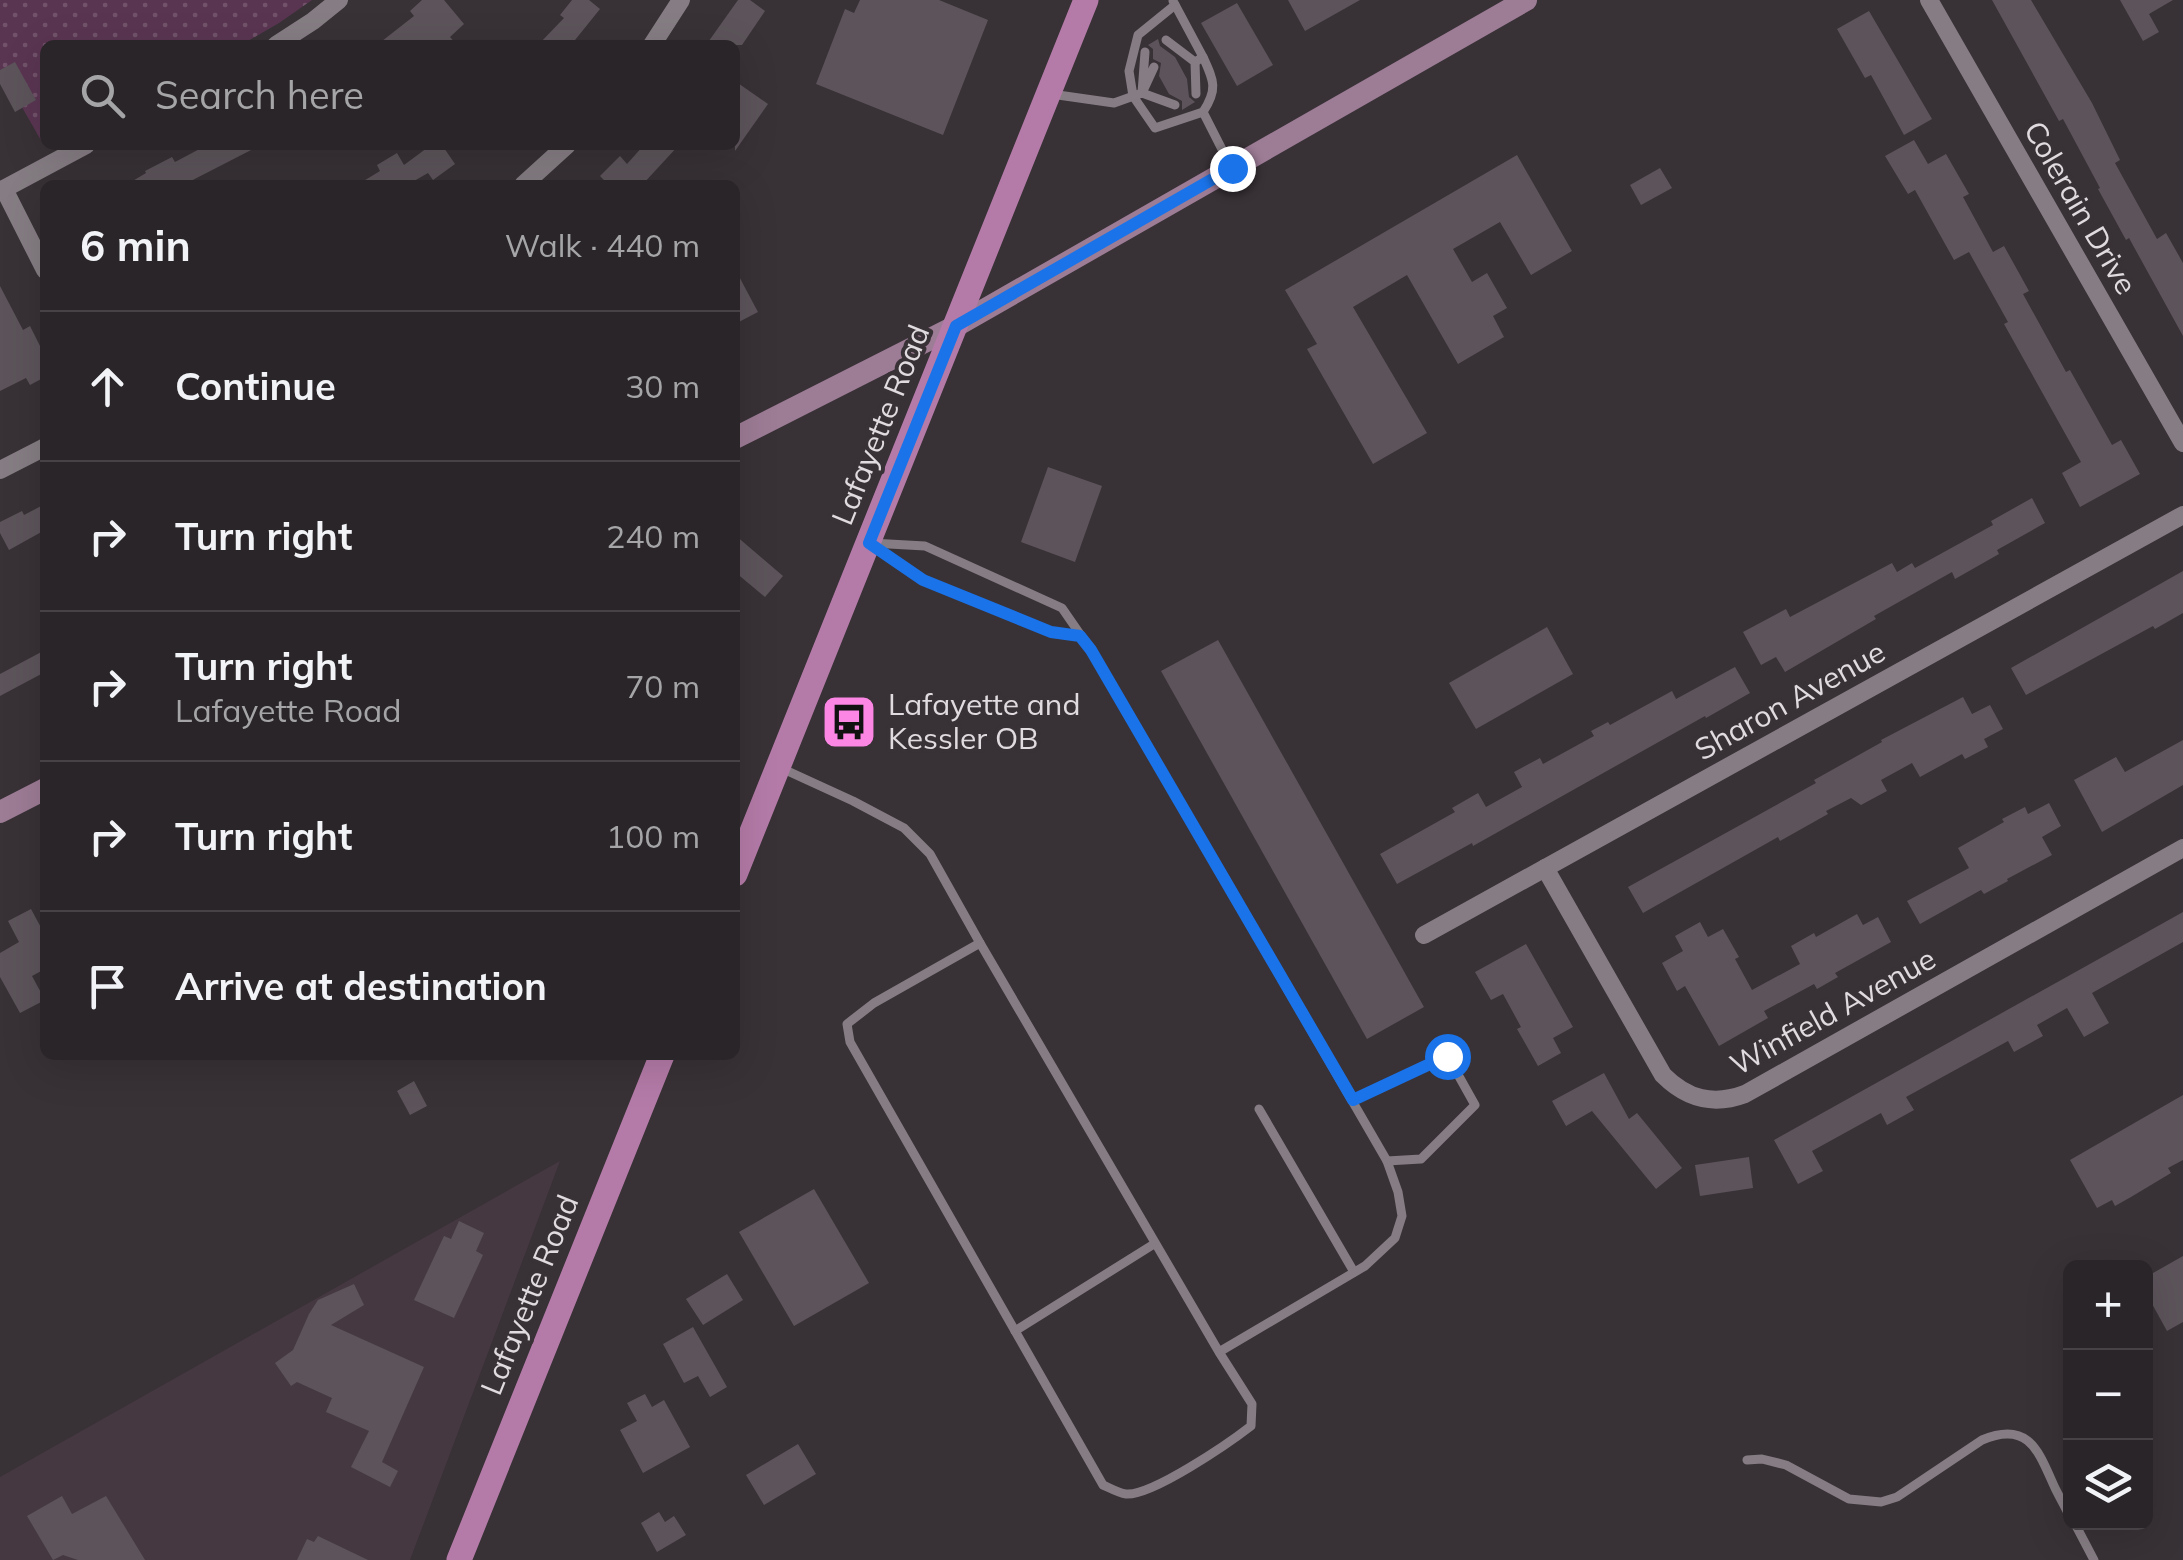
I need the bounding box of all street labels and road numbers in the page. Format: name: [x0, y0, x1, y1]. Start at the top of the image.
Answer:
street label: Colerain Drive: [2016, 114, 2146, 301]
street label: Lafayette Road: [823, 319, 937, 530]
street label: Sharon Avenue: [1688, 632, 1891, 768]
street label: Winfield Avenue: [1723, 939, 1942, 1083]
street label: Lafayette Road: [472, 1189, 586, 1400]

